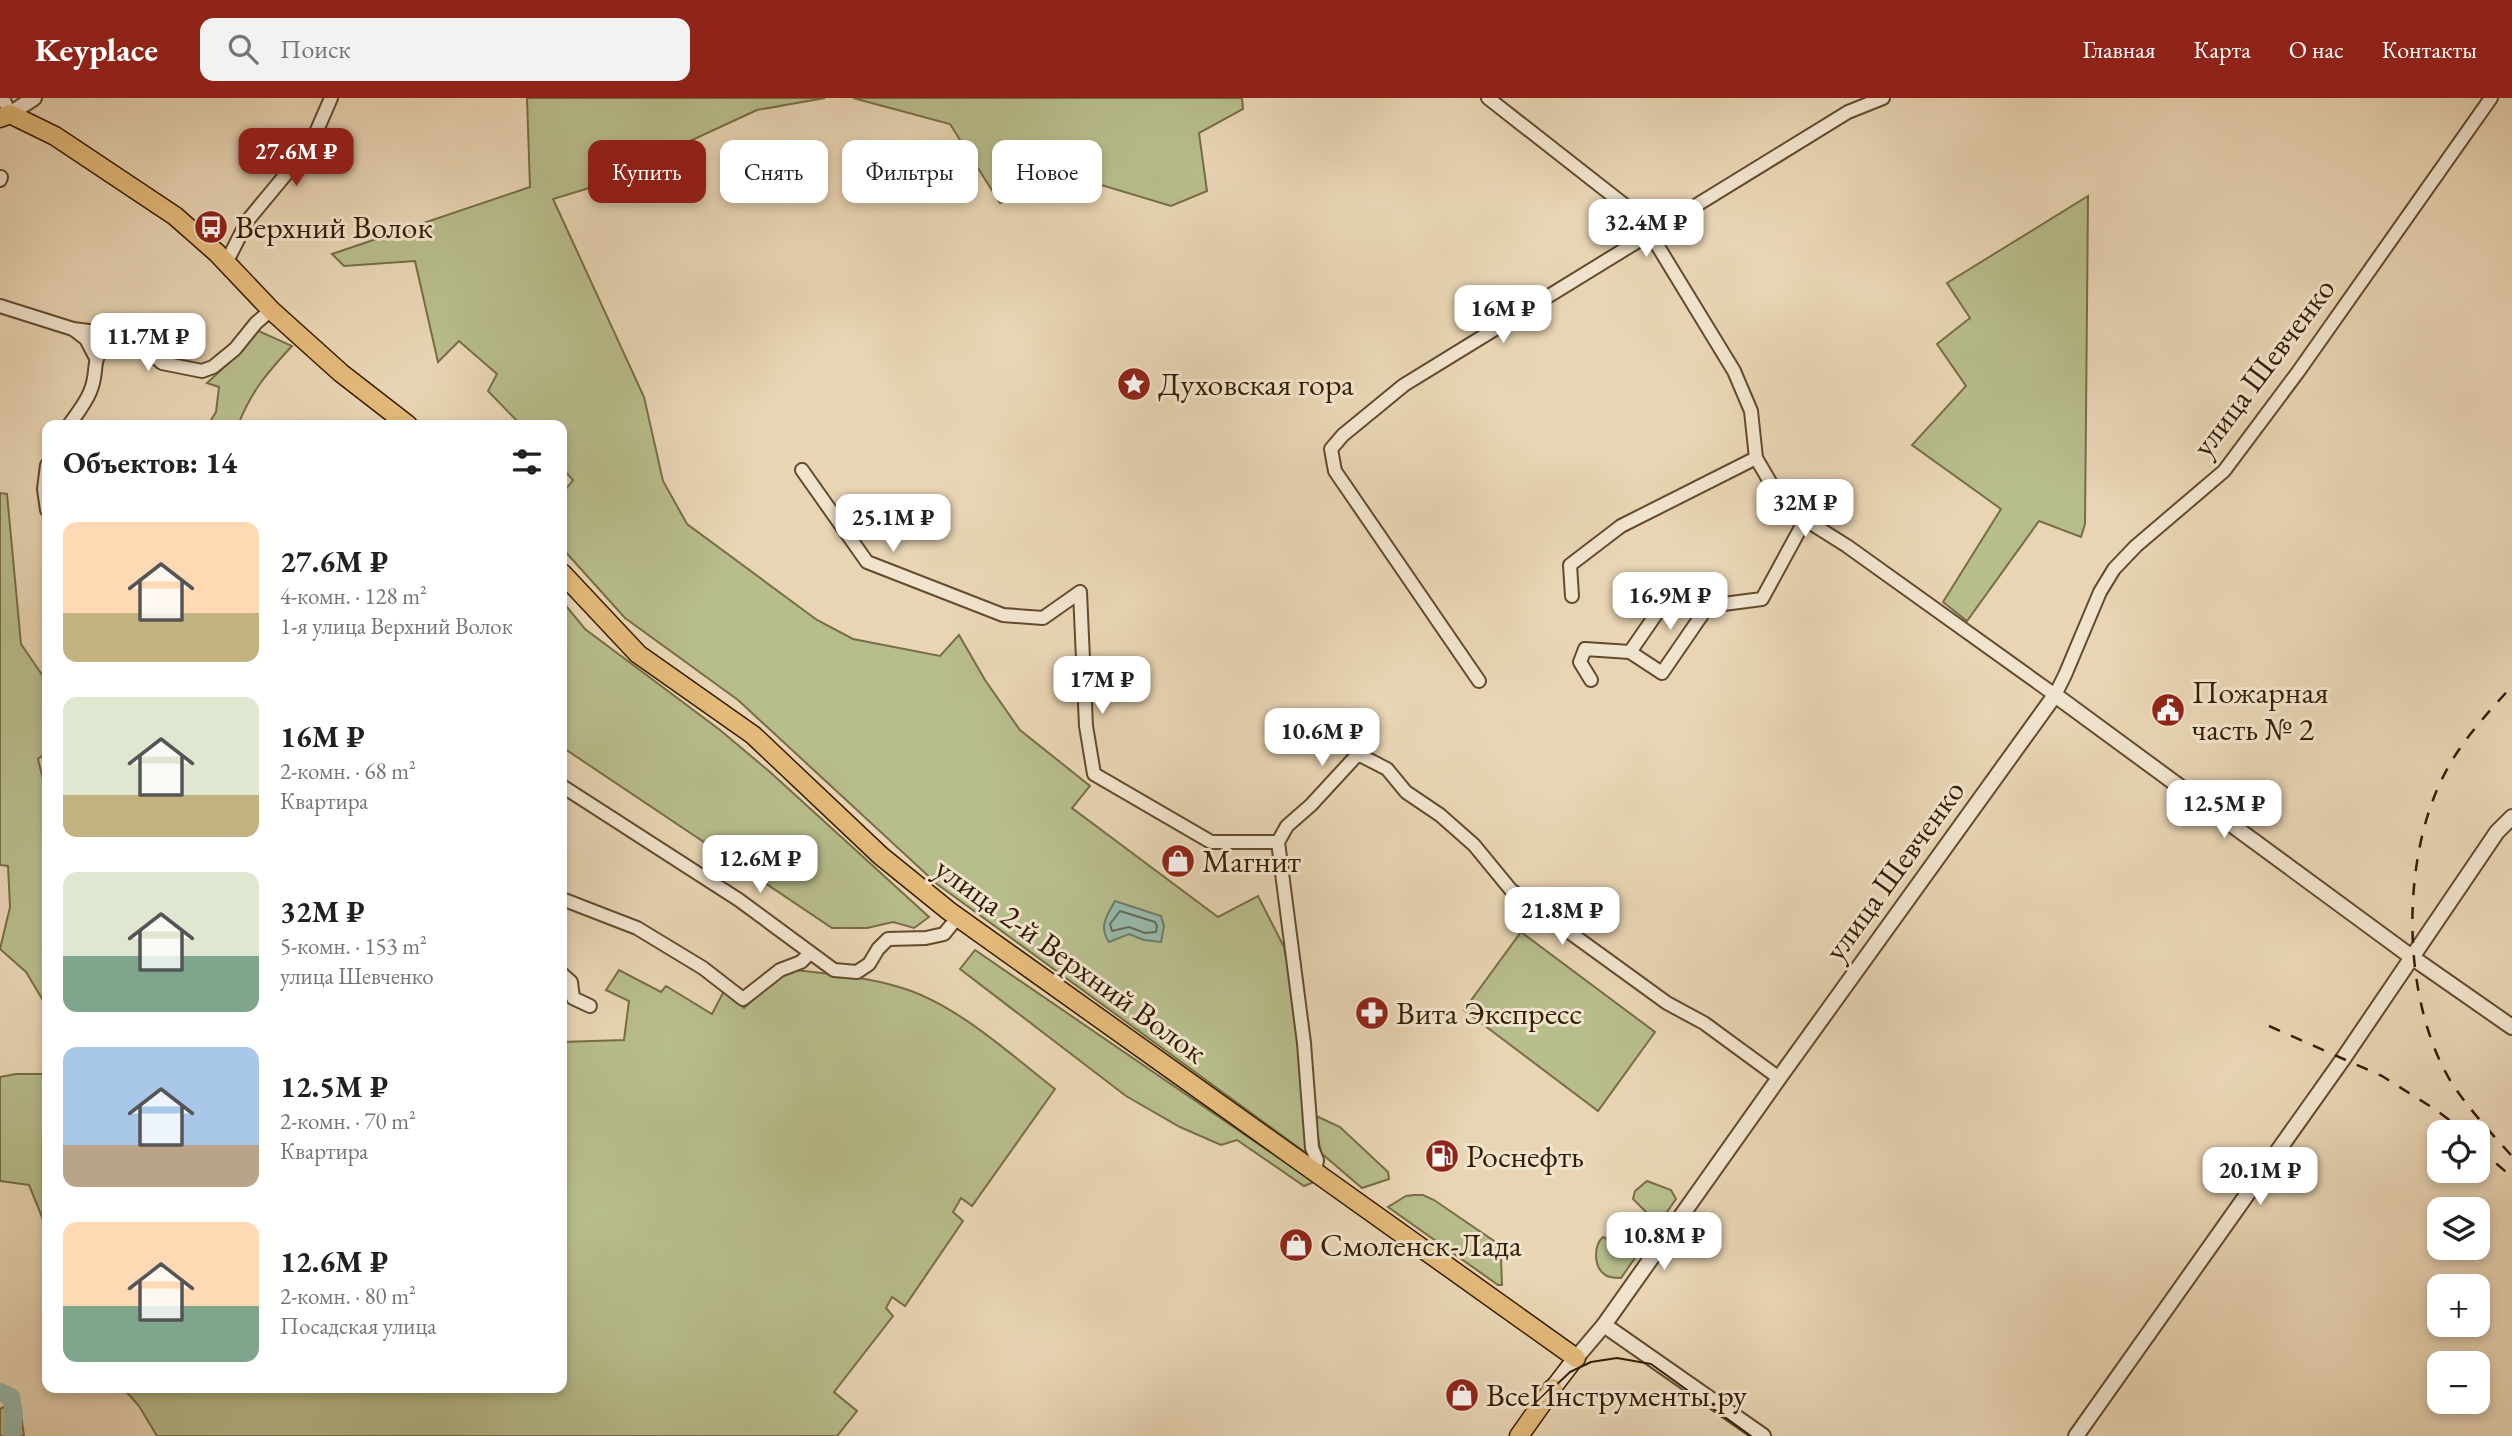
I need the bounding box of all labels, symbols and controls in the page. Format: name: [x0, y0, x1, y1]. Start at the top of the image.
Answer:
search box: [200, 18, 690, 81]
text: Keyplace: [35, 28, 158, 71]
icon: search: [224, 30, 262, 68]
text: Поиск: [280, 32, 351, 66]
text: Главная: [2082, 34, 2156, 65]
text: Карта: [2194, 34, 2251, 65]
text: О нас: [2289, 34, 2344, 65]
text: Контакты: [2382, 34, 2477, 65]
pin: 27.6M ₽: [231, 129, 361, 188]
text: 27.6M ₽: [255, 136, 337, 166]
chip: Купить: [588, 140, 706, 203]
chip: Снять: [720, 140, 828, 203]
chip: Фильтры: [842, 140, 978, 203]
chip: Новое: [992, 140, 1102, 203]
pin: 32.4M ₽: [1581, 200, 1711, 259]
place label: Верхний Волок: [235, 206, 433, 248]
text: 32.4M ₽: [1605, 207, 1687, 237]
bus stop icon: Верхний Волок: [192, 208, 230, 246]
street label: улица Шевченко: [2182, 269, 2344, 465]
pin: 16M ₽: [1454, 286, 1552, 345]
text: 16M ₽: [1470, 293, 1536, 323]
pin: 11.7M ₽: [83, 314, 213, 373]
text: 11.7M ₽: [107, 321, 189, 351]
place label: Духовская гора: [1158, 363, 1354, 405]
place icon: Духовская гора: [1115, 365, 1153, 403]
text: Объектов: 14: [63, 443, 237, 482]
icon: filters: [508, 443, 546, 481]
pin: 32M ₽: [1756, 480, 1854, 539]
text: 32M ₽: [1772, 487, 1838, 517]
pin: 25.1M ₽: [828, 494, 958, 554]
text: 25.1M ₽: [852, 502, 934, 532]
text: 27.6M ₽: [280, 542, 388, 581]
icon: home: [119, 550, 203, 634]
pin: 16.9M ₽: [1605, 573, 1735, 632]
text: 16.9M ₽: [1629, 580, 1711, 610]
text: 4-комн. · 128 m²: [280, 581, 427, 611]
text: 1-я улица Верхний Волок: [280, 611, 513, 641]
pin: 17M ₽: [1053, 656, 1151, 716]
text: 17M ₽: [1069, 664, 1135, 694]
place label: Пожарная часть № 2: [2192, 671, 2329, 750]
public building icon: Пожарная часть № 2: [2149, 691, 2187, 729]
pin: 10.6M ₽: [1257, 708, 1387, 768]
text: 10.6M ₽: [1281, 716, 1363, 746]
text: 16M ₽: [280, 717, 365, 756]
icon: home: [119, 725, 203, 809]
text: 2-комн. · 68 m²: [280, 756, 416, 786]
street label: улица Шевченко: [1814, 771, 1974, 969]
pin: 12.5M ₽: [2159, 780, 2289, 840]
text: Квартира: [280, 786, 368, 816]
text: 12.5M ₽: [2183, 788, 2265, 818]
pin: 12.6M ₽: [695, 836, 825, 895]
place label: Магнит: [1202, 840, 1301, 882]
shop icon: Магнит: [1159, 842, 1197, 880]
text: 12.6M ₽: [719, 843, 801, 873]
street label: улица 2-й Верхний Волок: [927, 847, 1215, 1073]
pin: 21.8M ₽: [1497, 888, 1627, 947]
text: 32M ₽: [280, 892, 365, 931]
text: 21.8M ₽: [1521, 895, 1603, 925]
icon: home: [119, 900, 203, 984]
text: 5-комн. · 153 m²: [280, 931, 427, 961]
text: улица Шевченко: [280, 961, 434, 991]
place label: Вита Экспресс: [1396, 992, 1582, 1034]
pharmacy icon: Вита Экспресс: [1353, 994, 1391, 1032]
text: 12.5M ₽: [280, 1067, 388, 1106]
icon: home: [119, 1075, 203, 1159]
text: 2-комн. · 70 m²: [280, 1106, 416, 1136]
map controls: [2427, 1120, 2490, 1414]
button: locate: [2427, 1120, 2490, 1183]
place label: Роснефть: [1466, 1135, 1584, 1177]
text: Квартира: [280, 1136, 368, 1166]
fuel station icon: Роснефть: [1423, 1137, 1461, 1175]
pin: 20.1M ₽: [2195, 1148, 2325, 1207]
text: 20.1M ₽: [2219, 1155, 2301, 1185]
button: layers: [2427, 1197, 2490, 1260]
pin: 10.8M ₽: [1599, 1212, 1729, 1272]
text: 10.8M ₽: [1623, 1220, 1705, 1250]
place label: Смоленск-Лада: [1320, 1224, 1522, 1266]
shop icon: Смоленск-Лада: [1277, 1226, 1315, 1264]
text: 12.6M ₽: [280, 1242, 388, 1281]
icon: home: [119, 1250, 203, 1334]
button: +: [2427, 1274, 2490, 1337]
text: 2-комн. · 80 m²: [280, 1281, 416, 1311]
text: Посадская улица: [280, 1311, 437, 1341]
button: −: [2427, 1351, 2490, 1414]
place label: ВсеИнструменты.ру: [1486, 1374, 1748, 1416]
shop icon: ВсеИнструменты.ру: [1443, 1376, 1481, 1414]

